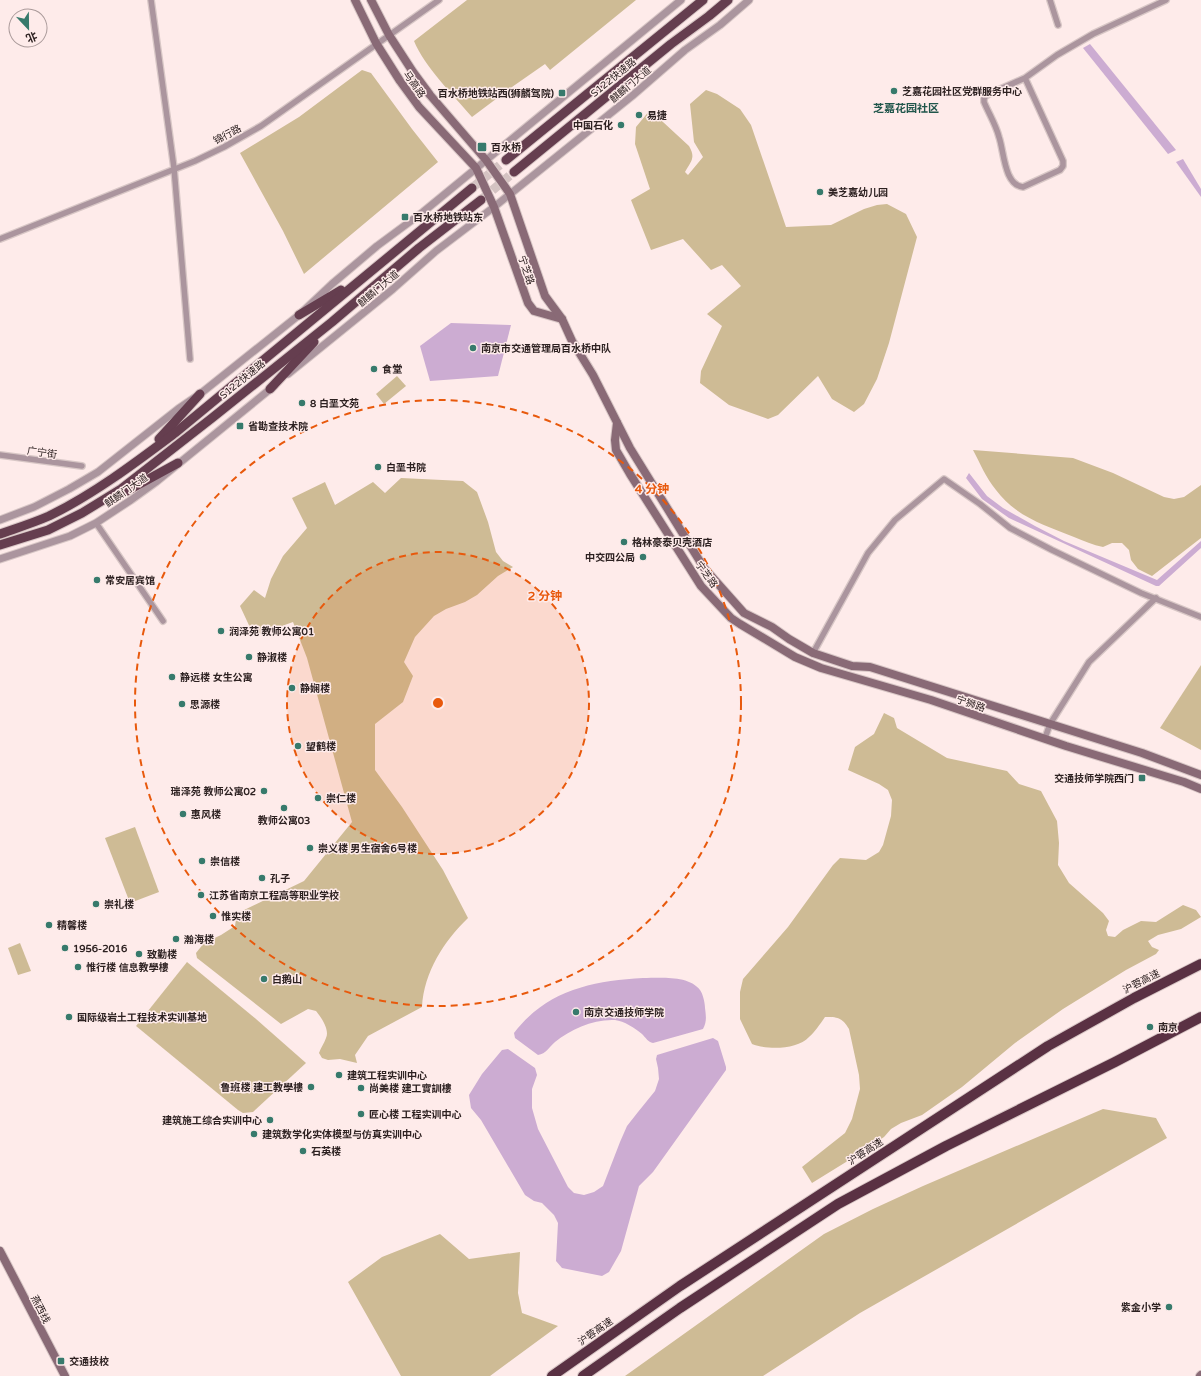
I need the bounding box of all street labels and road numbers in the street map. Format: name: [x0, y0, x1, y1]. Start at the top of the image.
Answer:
street label: S122快速路: [588, 56, 639, 100]
street label: 麒麟门大道: [608, 64, 654, 105]
street label: 马高路: [401, 69, 428, 100]
street label: 锦行路: [211, 123, 244, 147]
street label: 宁芝路: [515, 254, 537, 286]
street label: 麒麟门大道: [356, 268, 402, 309]
street label: S122快速路: [217, 358, 268, 402]
street label: 广宁街: [26, 445, 58, 461]
street label: 麒麟门大道: [103, 472, 150, 510]
street label: 宁芝路: [693, 559, 720, 590]
street label: 宁狮路: [955, 693, 987, 715]
street label: 沪蓉高速: [1121, 967, 1162, 996]
street label: 沪蓉高速: [846, 1136, 886, 1168]
street label: 燕西线: [28, 1293, 52, 1326]
street label: 沪蓉高速: [576, 1315, 615, 1348]

